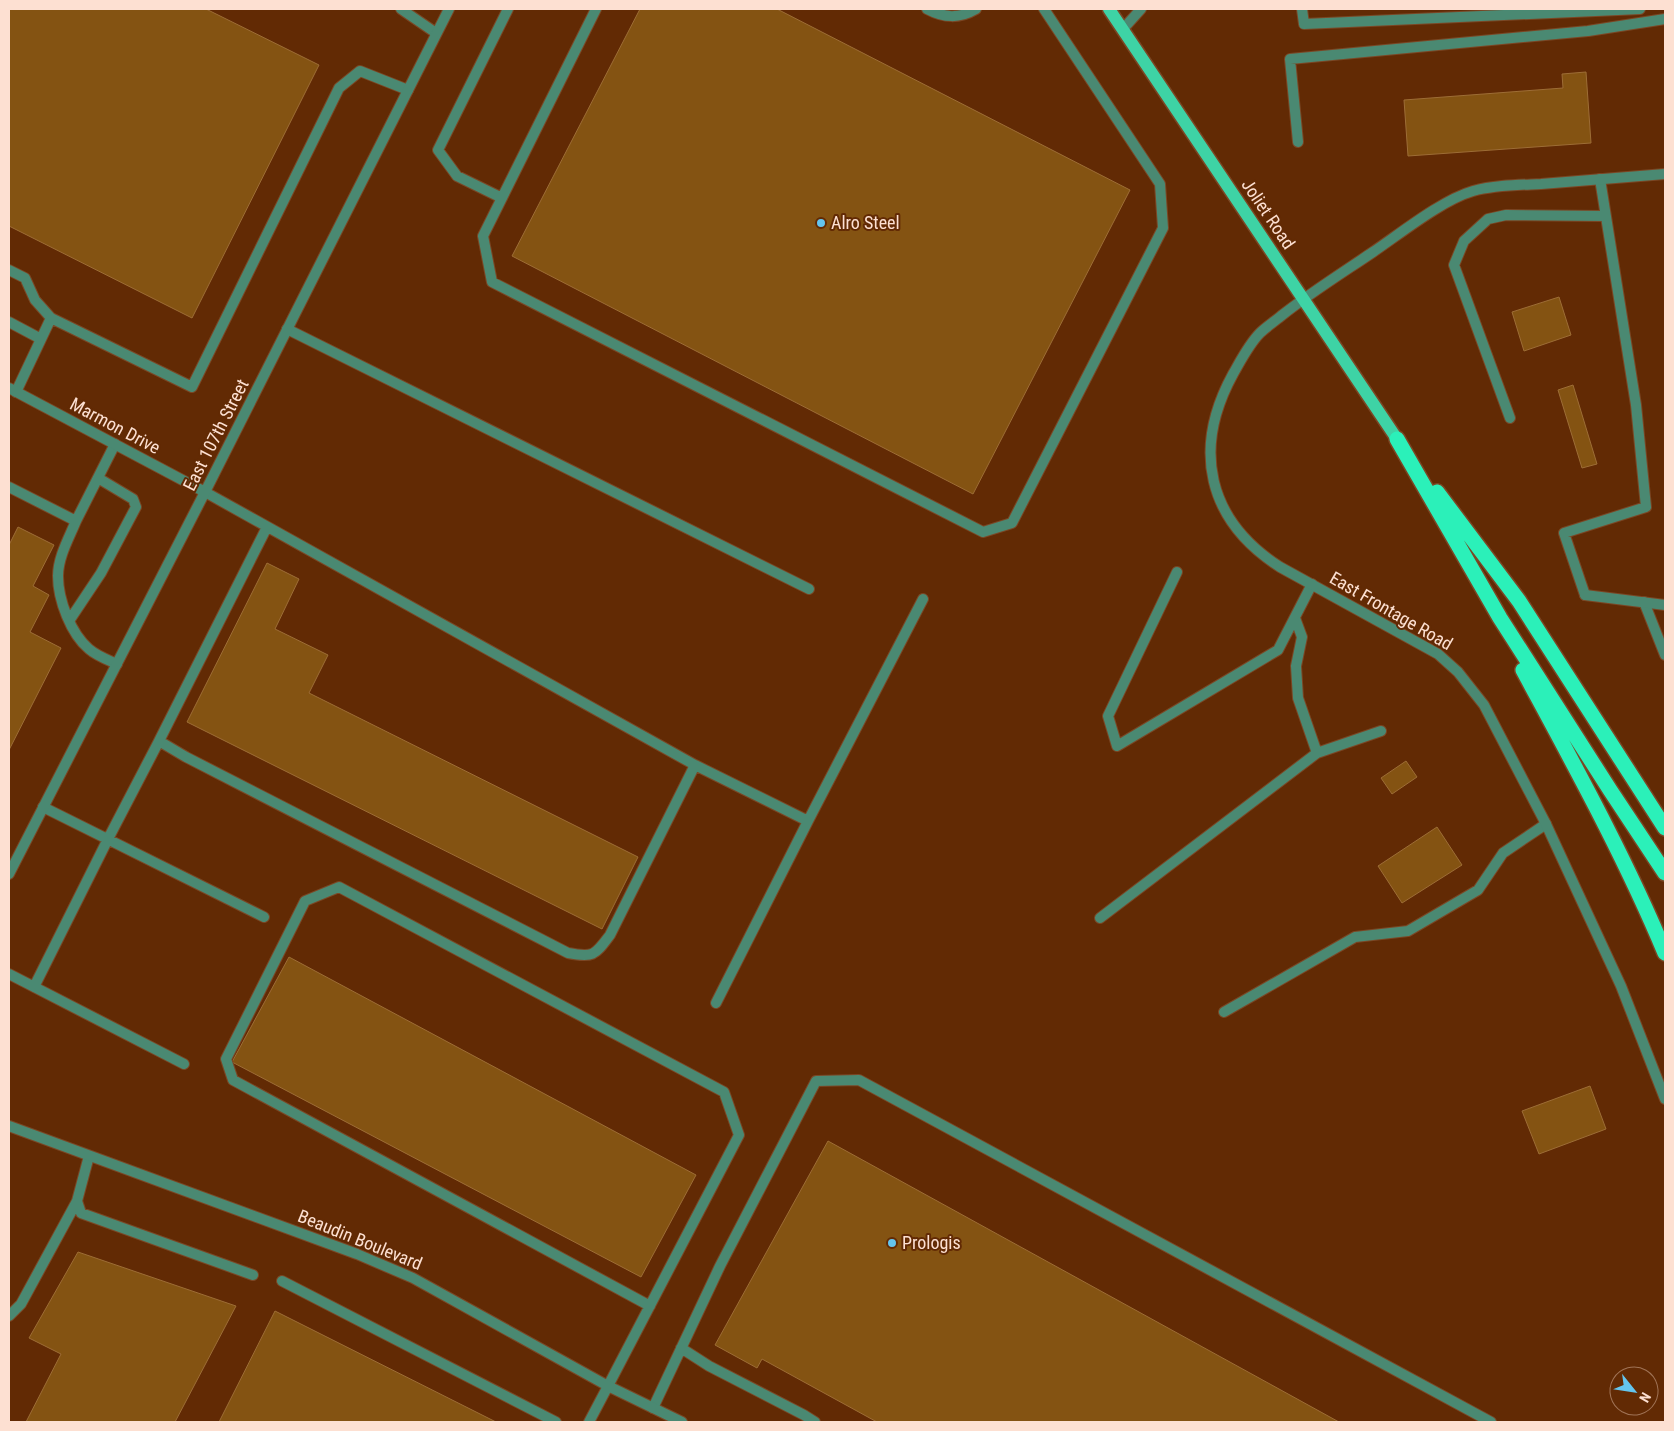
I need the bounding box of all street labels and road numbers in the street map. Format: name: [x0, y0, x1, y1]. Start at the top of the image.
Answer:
street label: Joliet Road: [1237, 175, 1300, 253]
street label: East 107th Street: [178, 376, 253, 494]
street label: Marmon Drive: [67, 393, 164, 458]
street label: East Frontage Road: [1326, 567, 1456, 654]
street label: Beaudin Boulevard: [295, 1205, 425, 1274]

